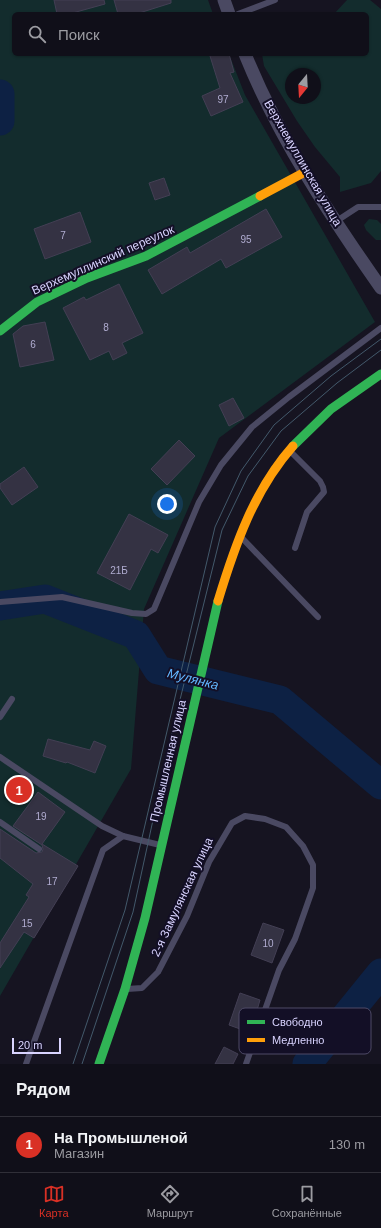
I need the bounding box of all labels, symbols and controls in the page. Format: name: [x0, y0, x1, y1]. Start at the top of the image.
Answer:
search box: [12, 12, 369, 56]
icon: search: [26, 23, 48, 45]
text: Поиск: [58, 26, 100, 43]
north arrow: [285, 68, 321, 104]
house number: 97: [217, 94, 229, 105]
street label: Верхнемуллинская улица: [261, 98, 345, 229]
street label: Верхемуллинский переулок: [30, 222, 177, 298]
house number: 7: [60, 230, 66, 241]
house number: 95: [240, 234, 252, 245]
house number: 8: [103, 322, 109, 333]
house number: 6: [30, 339, 36, 350]
your location: [157, 494, 177, 514]
house number: 21Б: [110, 565, 128, 576]
water label: Мулянка: [166, 665, 220, 693]
street label: Промышленная улица: [147, 698, 189, 823]
pin: 1: [6, 775, 32, 805]
house number: 19: [35, 811, 47, 822]
street label: 2-я Замулянская улица: [148, 835, 216, 959]
house number: 17: [46, 876, 58, 887]
house number: 15: [21, 918, 33, 929]
house number: 10: [262, 938, 274, 949]
legend: [239, 1008, 371, 1054]
text: Свободно: [272, 1016, 323, 1028]
text: Медленно: [272, 1034, 324, 1046]
scale bar: [12, 1036, 61, 1055]
text: 20 m: [18, 1039, 42, 1051]
text: Рядом: [16, 1080, 71, 1099]
text: На Промышленой: [54, 1129, 188, 1146]
text: 1: [25, 1137, 33, 1152]
text: 130 m: [329, 1137, 365, 1152]
text: Магазин: [54, 1146, 104, 1161]
tab: Карта: [39, 1183, 69, 1219]
tab: Маршрут: [147, 1183, 194, 1219]
tab: Сохранённые: [272, 1183, 342, 1219]

